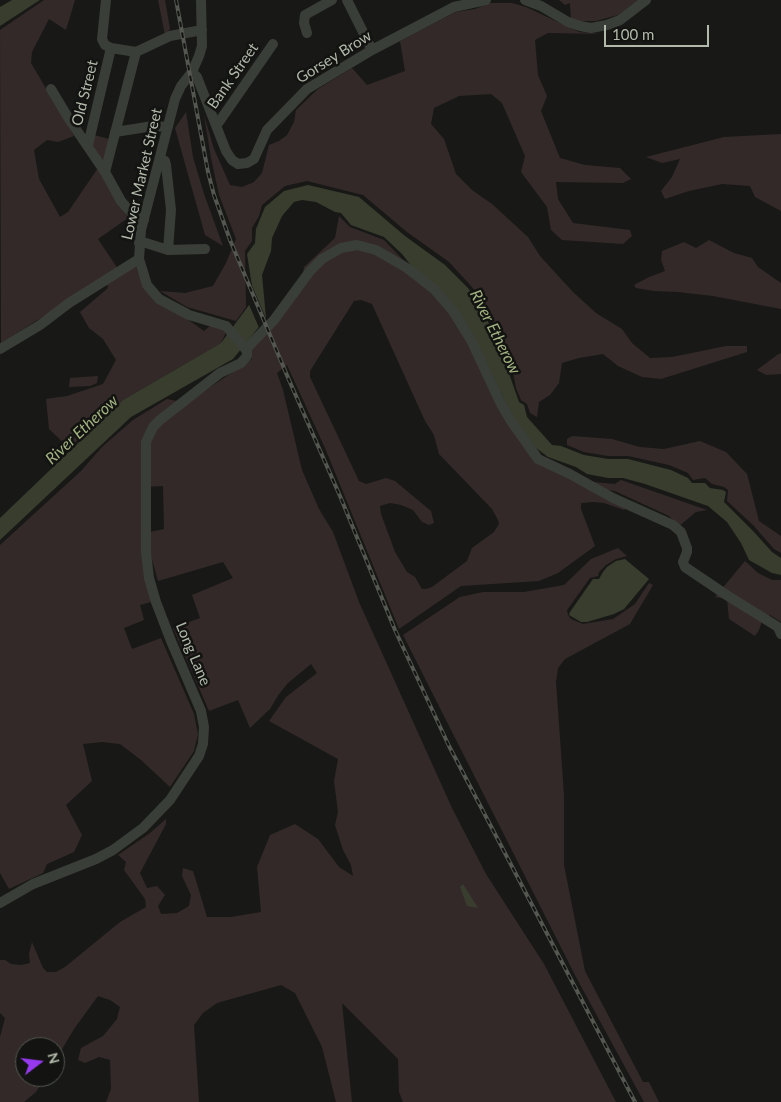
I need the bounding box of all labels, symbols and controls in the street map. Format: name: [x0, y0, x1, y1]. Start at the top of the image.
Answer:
scale bar: [606, 15, 711, 47]
text: 100 m: [612, 25, 654, 43]
street label: Gorsey Brow: [293, 27, 375, 87]
street label: Bank Street: [204, 40, 262, 112]
street label: Old Street: [68, 58, 102, 128]
street label: Lower Market Street: [118, 106, 166, 242]
water label: River Etherow: [466, 287, 524, 377]
water label: River Etherow: [42, 392, 122, 468]
street label: Long Lane: [172, 620, 214, 688]
north arrow: [15, 1037, 65, 1087]
text: N: [44, 1051, 64, 1066]

